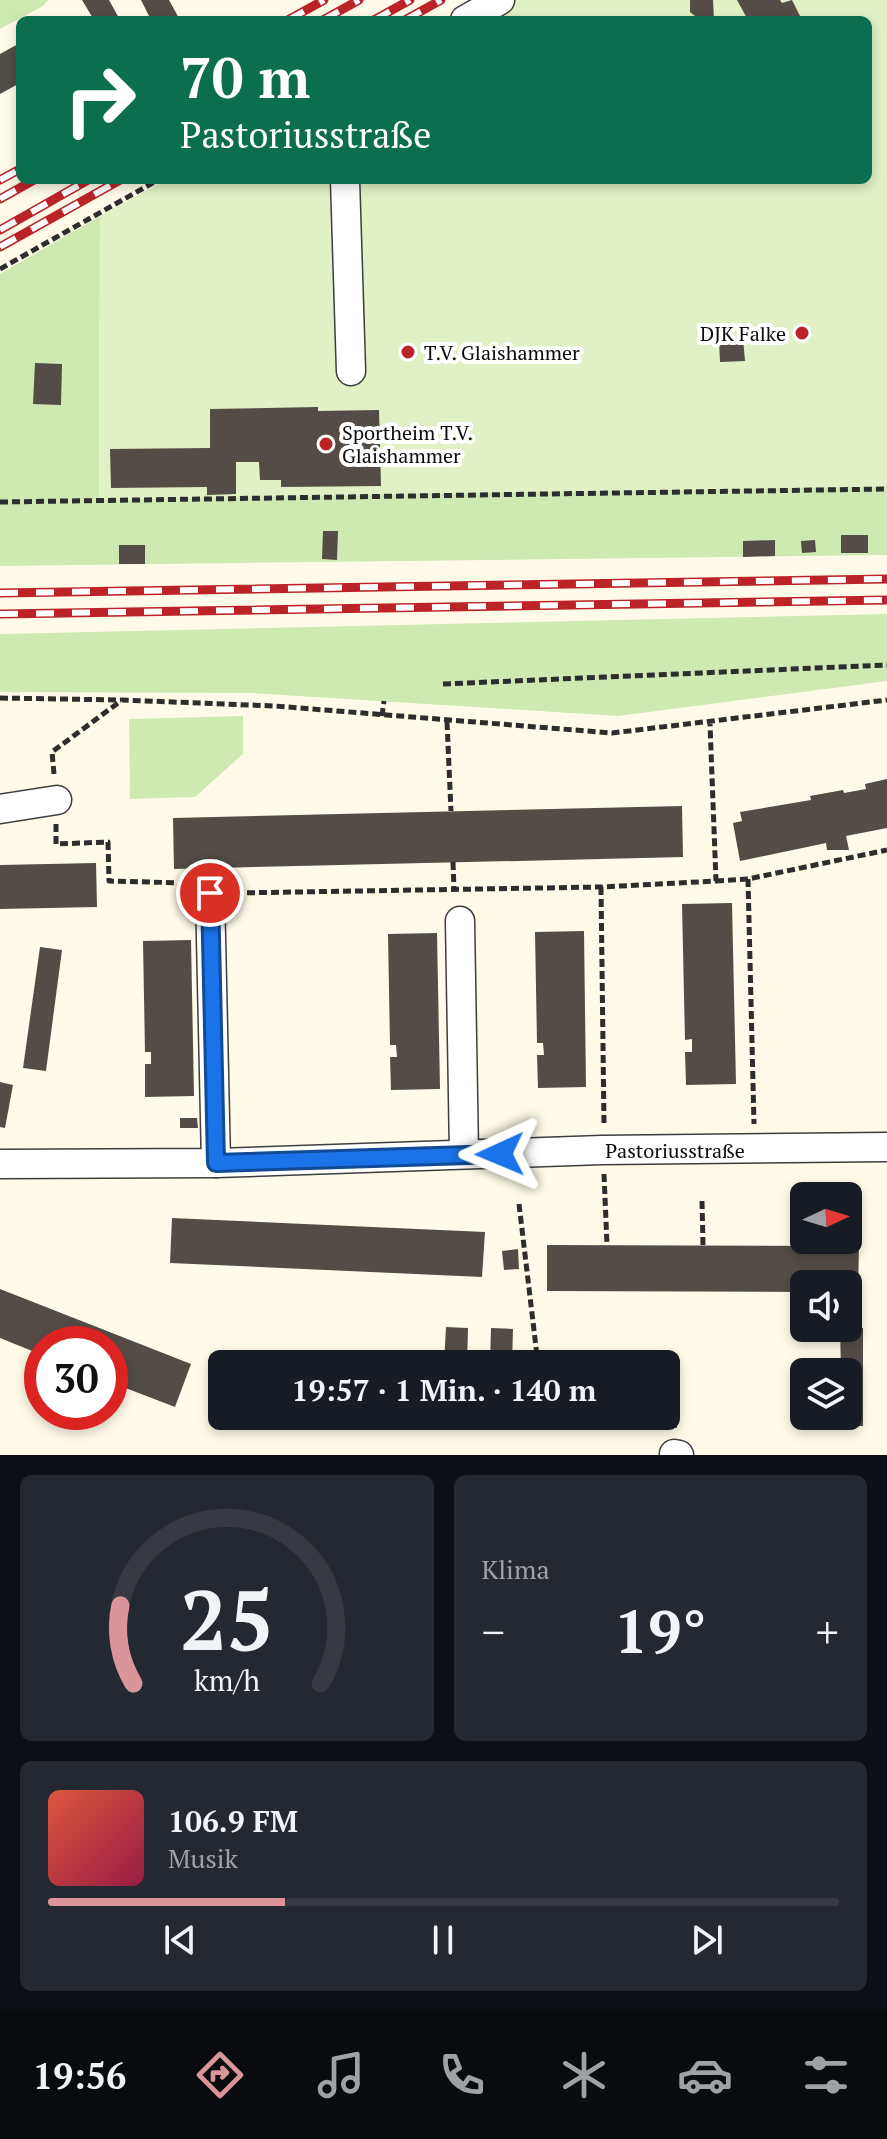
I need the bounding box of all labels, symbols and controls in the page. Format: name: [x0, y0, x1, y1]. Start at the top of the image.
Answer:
text: 70 m: [180, 40, 310, 114]
icon: right: [48, 48, 152, 152]
text: Pastoriusstraße: [180, 111, 431, 158]
place label: DJK Falke: [700, 320, 786, 347]
marker: DJK Falke: [793, 324, 811, 342]
place label: T.V. Glaishammer: [424, 339, 580, 366]
marker: T.V. Glaishammer: [399, 343, 417, 361]
place label: Sportheim T.V. Glaishammer: [342, 419, 473, 469]
marker: Sportheim T.V. Glaishammer: [317, 435, 335, 453]
pin: [176, 859, 244, 927]
icon: arrive: [188, 871, 232, 915]
position arrow: [458, 1112, 542, 1196]
street label: Pastoriusstraße: [605, 1137, 745, 1164]
north arrow: [790, 1182, 862, 1254]
map controls: [790, 1182, 862, 1430]
button: sound: [790, 1270, 862, 1342]
speed limit sign: 30: [24, 1326, 128, 1430]
button: layers: [790, 1358, 862, 1430]
text: 19:57 · 1 Min. · 140 m: [292, 1370, 596, 1410]
text: Klima: [482, 1552, 550, 1586]
text: 25: [180, 1564, 274, 1674]
text: 19°: [614, 1591, 707, 1670]
text: −: [482, 1602, 505, 1661]
text: +: [816, 1602, 839, 1661]
text: km/h: [194, 1661, 260, 1699]
text: 106.9 FM: [168, 1801, 298, 1841]
text: Musik: [168, 1841, 238, 1875]
icon: previous: [158, 1918, 202, 1962]
icon: pause: [421, 1918, 465, 1962]
icon: next: [685, 1918, 729, 1962]
icon: directions: [192, 2047, 248, 2103]
icon: music: [313, 2047, 369, 2103]
icon: phone: [434, 2047, 490, 2103]
icon: climate: [556, 2047, 612, 2103]
icon: car: [677, 2047, 733, 2103]
icon: filters: [798, 2047, 854, 2103]
text: 19:56: [33, 2052, 126, 2099]

